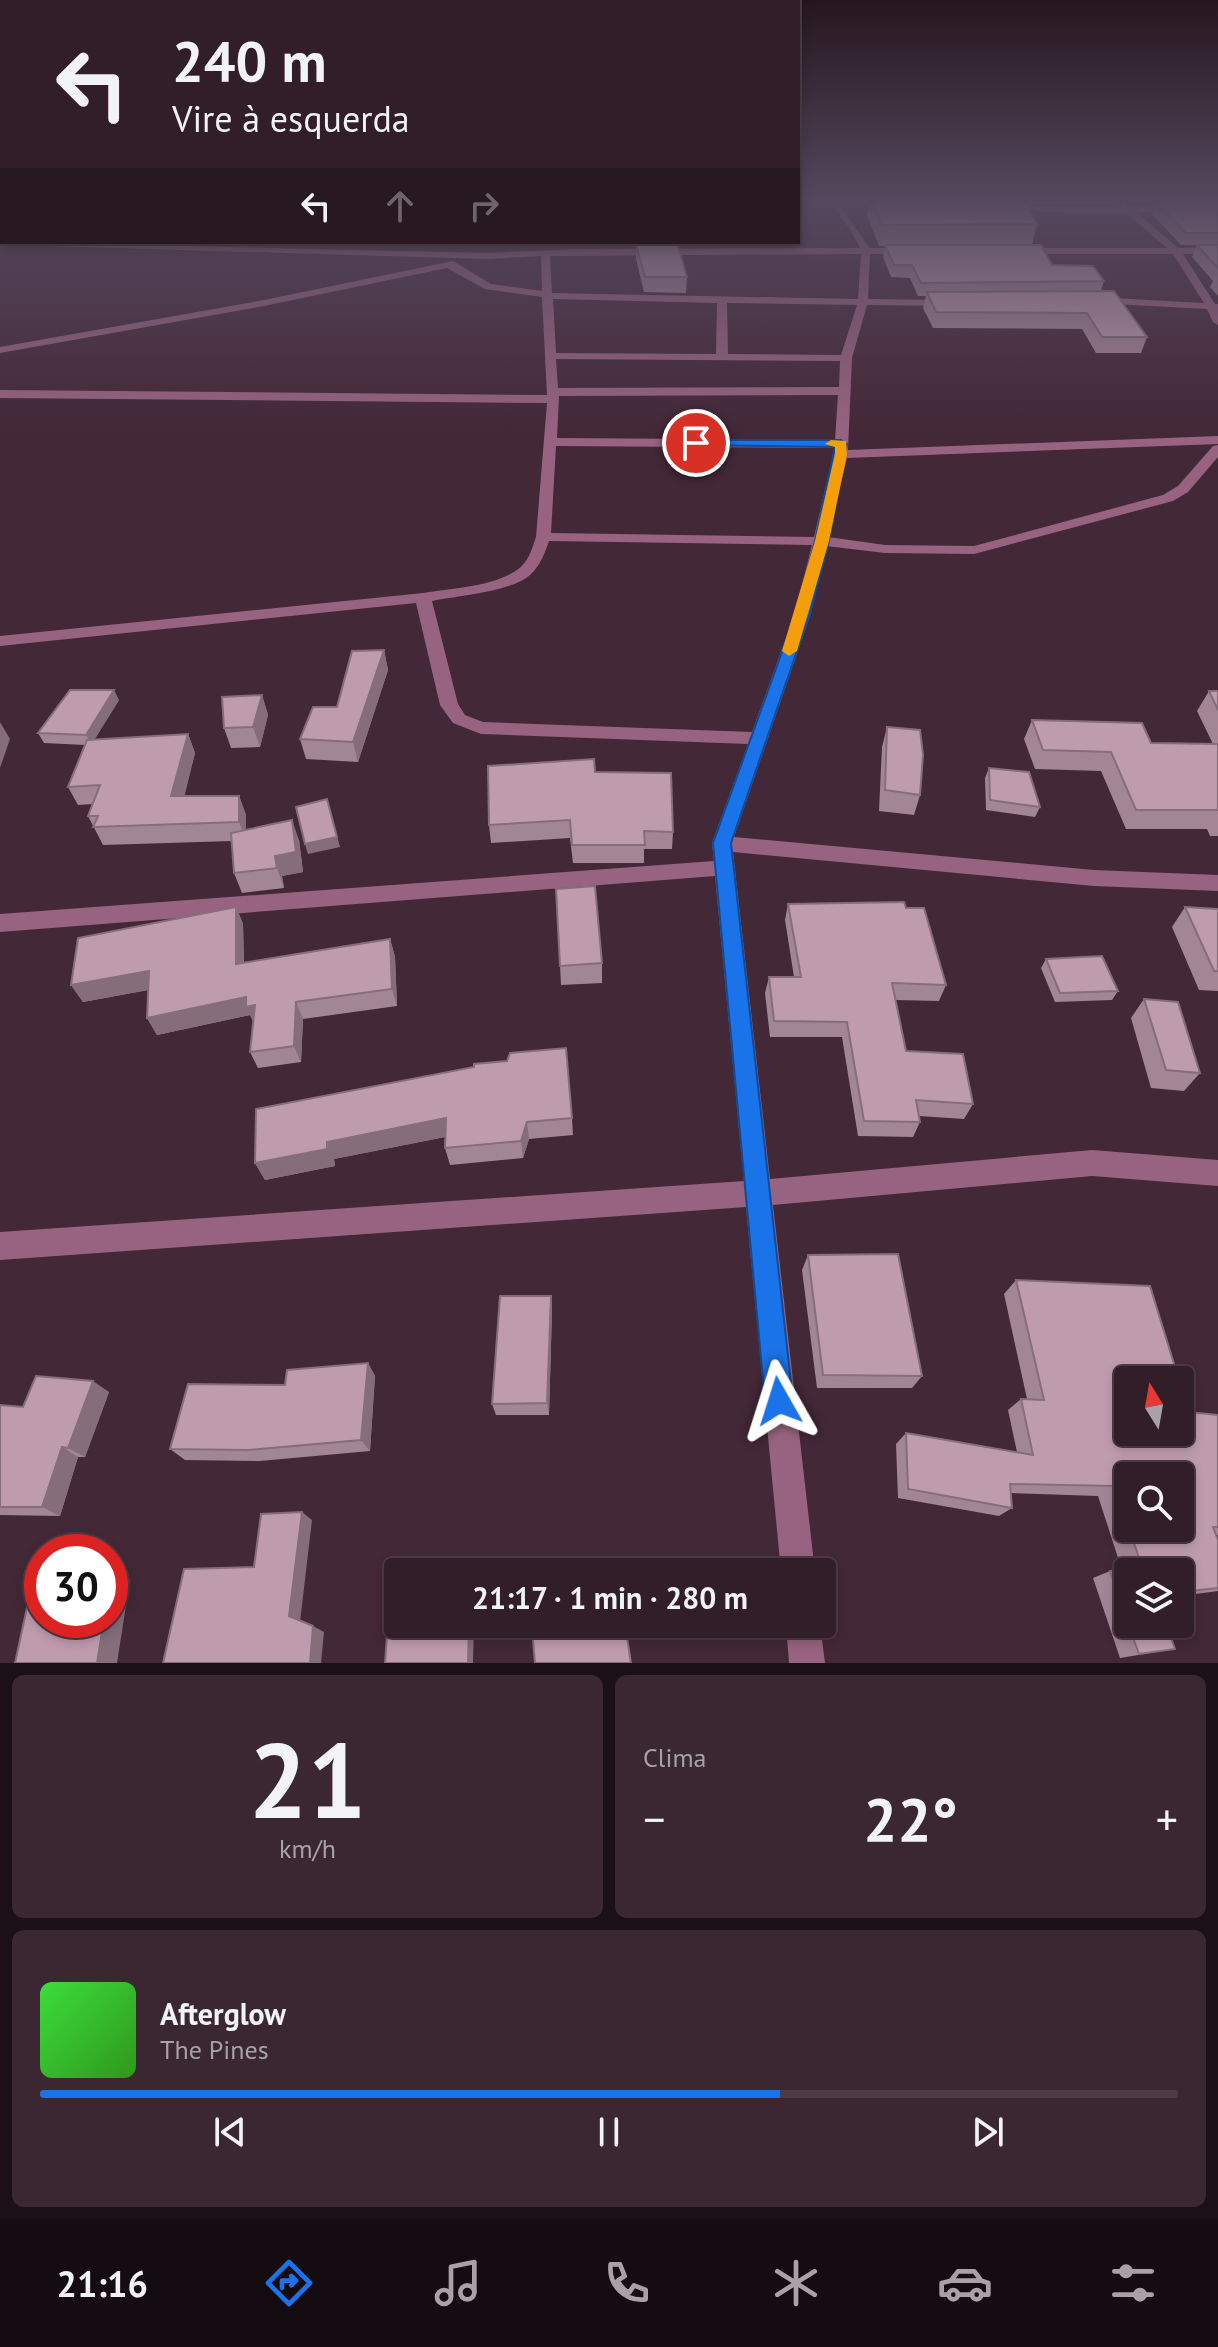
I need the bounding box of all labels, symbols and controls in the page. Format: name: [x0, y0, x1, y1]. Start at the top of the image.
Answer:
text: 240 m: [172, 25, 327, 97]
icon: left: [40, 32, 144, 136]
text: Vire à esquerda: [172, 95, 410, 142]
icon: left: [294, 184, 338, 228]
icon: ahead: [378, 184, 422, 228]
icon: right: [462, 184, 506, 228]
pin: [662, 409, 730, 477]
icon: arrive: [674, 421, 718, 465]
position arrow: [737, 1359, 821, 1443]
north arrow: [1114, 1366, 1194, 1446]
map controls: [1114, 1366, 1194, 1638]
button: search: [1114, 1462, 1194, 1542]
speed limit sign: 30: [24, 1534, 128, 1638]
button: layers: [1114, 1558, 1194, 1638]
text: 21:17 · 1 min · 280 m: [472, 1578, 748, 1617]
text: 21: [249, 1712, 366, 1847]
text: Clima: [643, 1741, 706, 1774]
text: 22°: [863, 1780, 958, 1858]
text: −: [643, 1790, 665, 1847]
text: +: [1156, 1790, 1178, 1847]
text: km/h: [279, 1832, 336, 1865]
text: Afterglow: [160, 1994, 286, 2033]
text: The Pines: [160, 2033, 269, 2066]
icon: previous: [208, 2110, 252, 2154]
icon: pause: [587, 2110, 631, 2154]
icon: next: [966, 2110, 1010, 2154]
icon: directions: [261, 2255, 317, 2311]
icon: music: [430, 2255, 486, 2311]
icon: phone: [599, 2255, 655, 2311]
icon: climate: [768, 2255, 824, 2311]
icon: car: [937, 2255, 993, 2311]
icon: filters: [1105, 2255, 1161, 2311]
text: 21:16: [56, 2260, 148, 2307]

